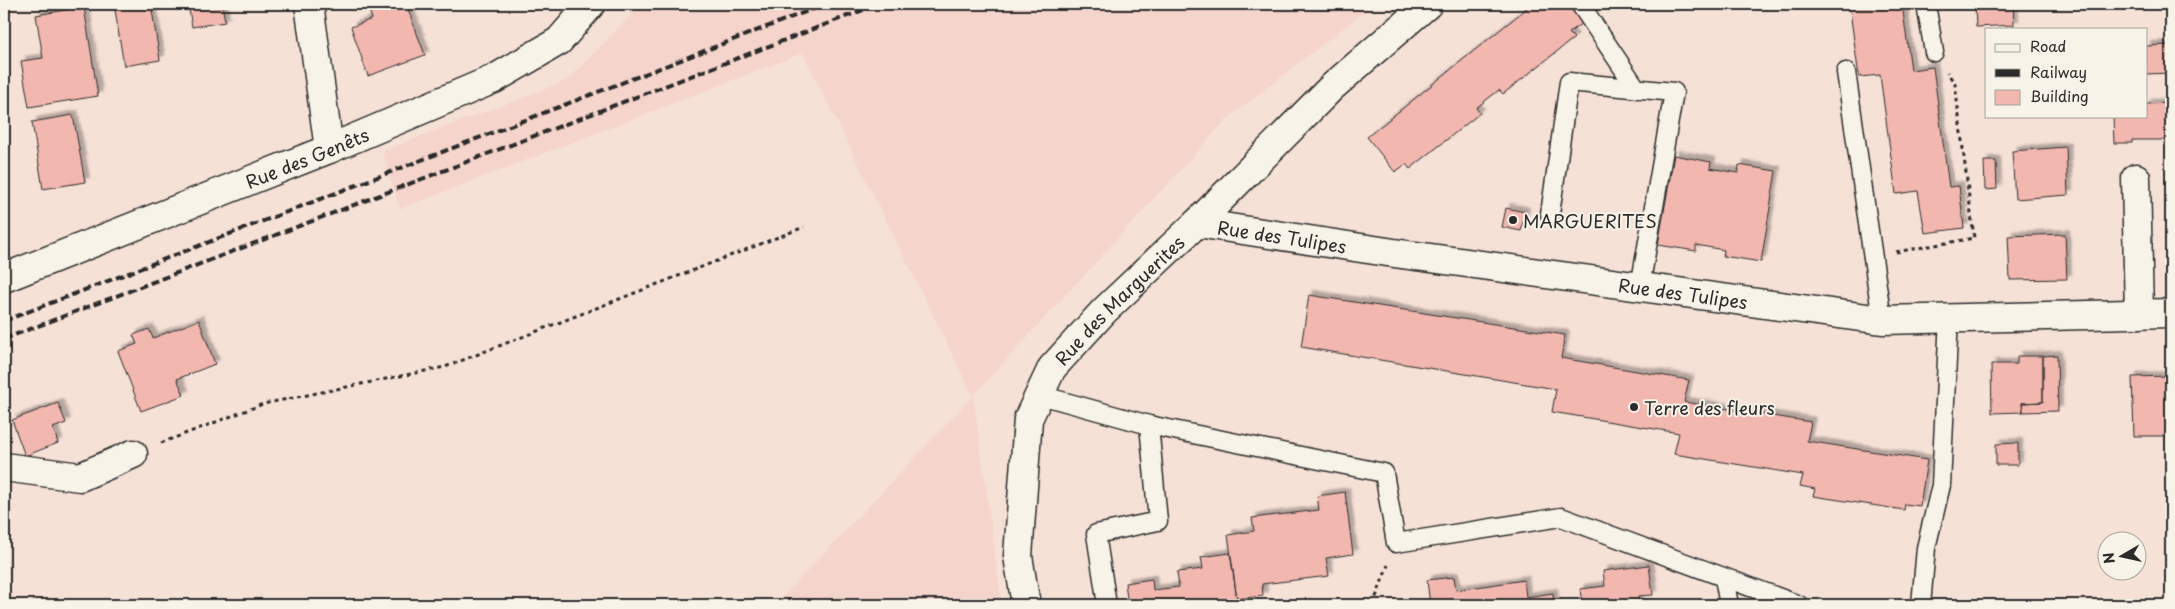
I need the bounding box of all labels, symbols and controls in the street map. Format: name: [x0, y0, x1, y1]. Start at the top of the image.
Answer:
legend: [1985, 28, 2148, 118]
text: Road: [2030, 34, 2066, 57]
text: Railway: [2030, 60, 2087, 83]
text: Building: [2030, 84, 2089, 107]
street label: Rue des Genêts: [241, 120, 373, 194]
place label: MARGUERITES: [1523, 207, 1657, 234]
street label: Rue des Tulipes: [1216, 213, 1348, 259]
marker: MARGUERITES: [1507, 214, 1519, 226]
street label: Rue des Marguerites: [1048, 229, 1190, 371]
street label: Rue des Tulipes: [1617, 270, 1749, 315]
place label: Terre des fleurs: [1644, 394, 1775, 421]
marker: Terre des fleurs: [1628, 401, 1640, 413]
north arrow: [2098, 532, 2148, 582]
text: N: [2097, 551, 2120, 565]

